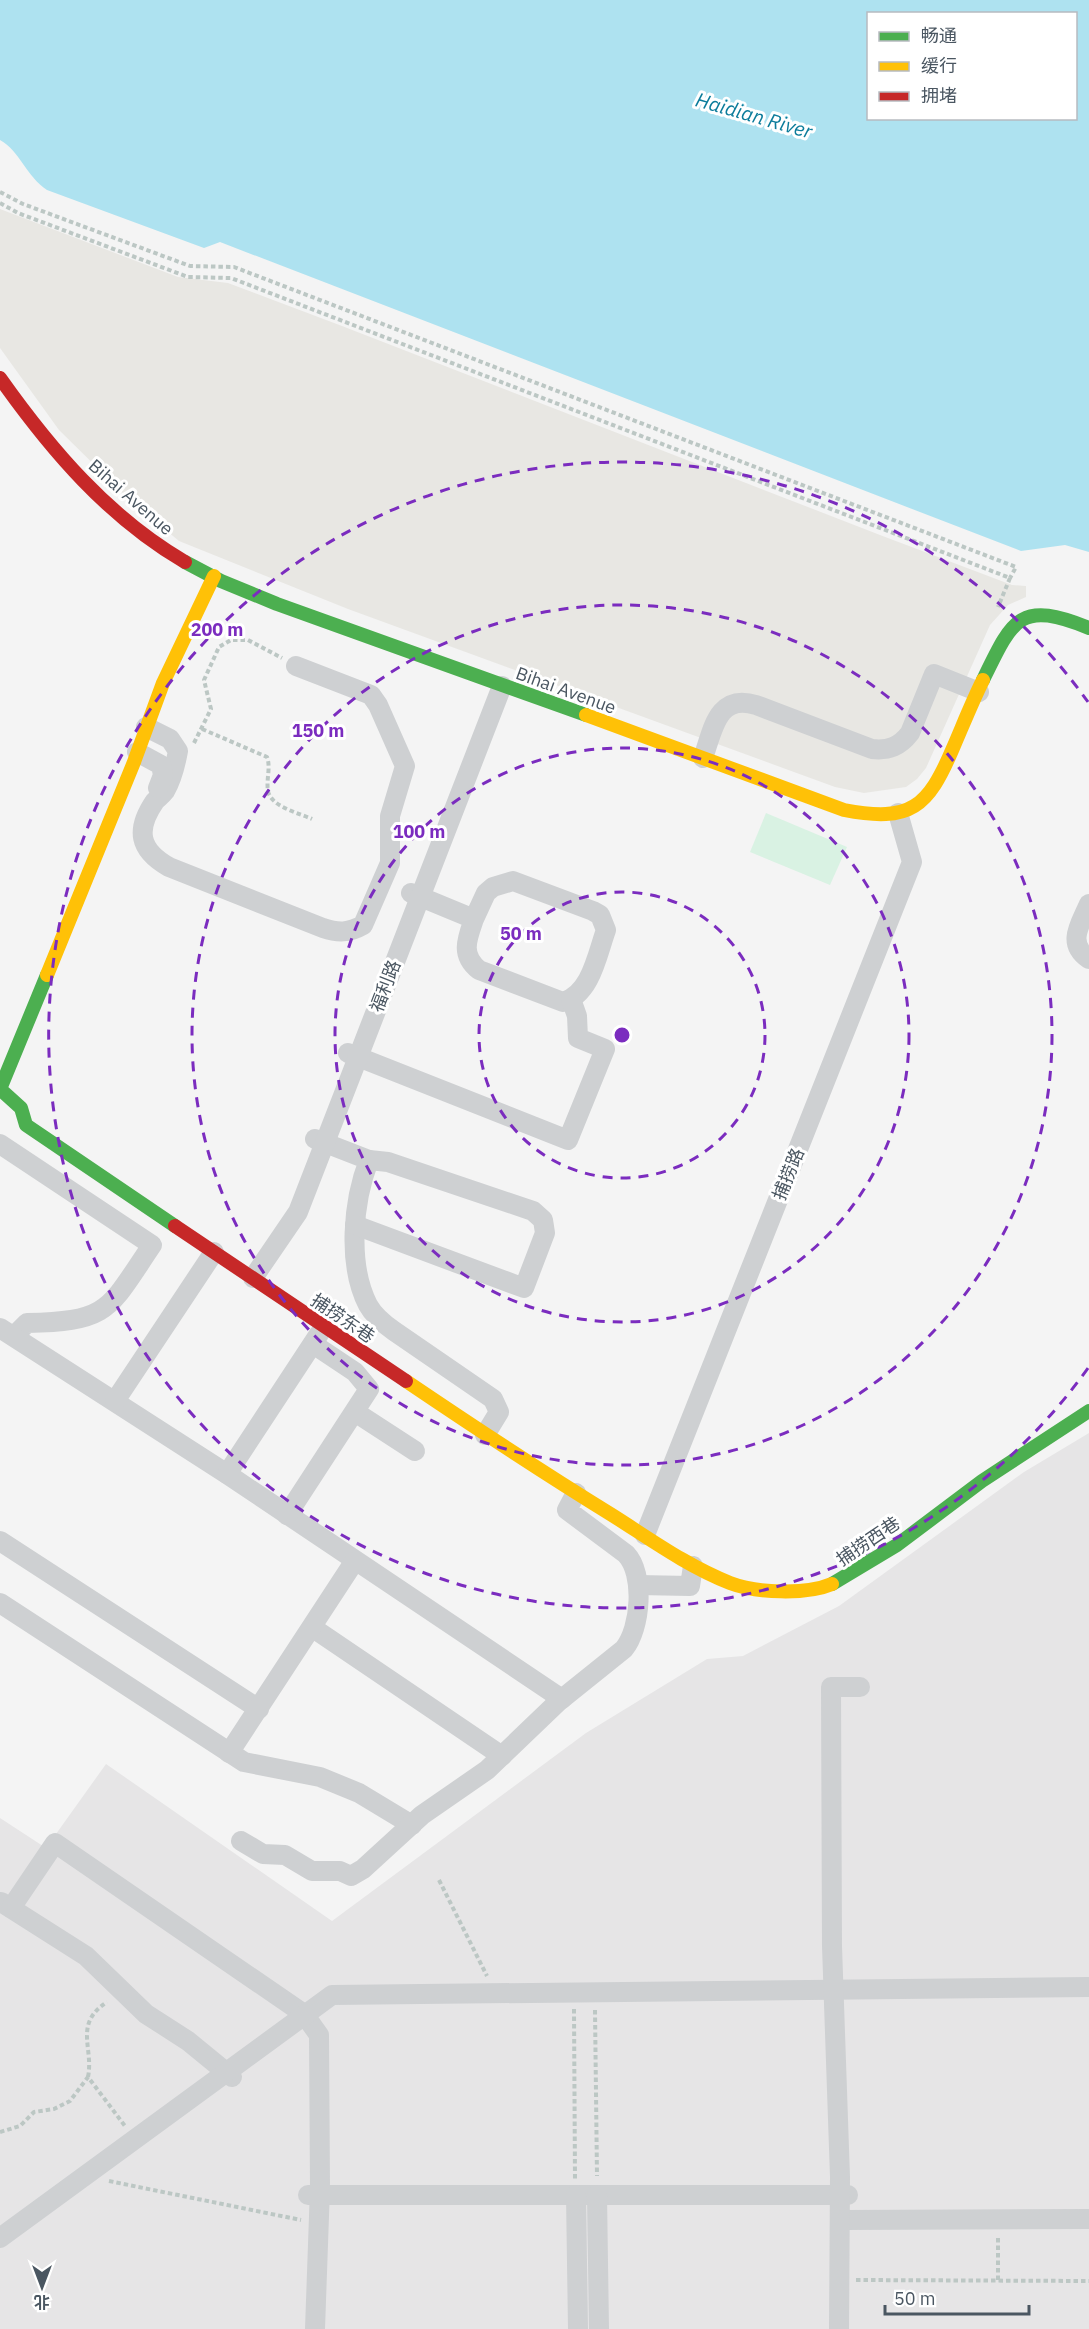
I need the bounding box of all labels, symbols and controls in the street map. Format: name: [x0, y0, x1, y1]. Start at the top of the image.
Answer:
legend: [867, 12, 1077, 120]
text: 畅通: [921, 24, 957, 47]
text: 缓行: [921, 54, 957, 77]
text: 拥堵: [921, 84, 957, 107]
water label: Haidian River: [693, 85, 816, 145]
street label: Bihai Avenue: [84, 454, 178, 540]
text: 200 m: [191, 618, 243, 641]
street label: Bihai Avenue: [513, 661, 619, 719]
text: 150 m: [292, 719, 344, 742]
text: 100 m: [393, 820, 445, 843]
text: 50 m: [500, 922, 542, 945]
street label: 福利路: [365, 957, 405, 1015]
centre of rings: [612, 1025, 632, 1045]
street label: 捕捞路: [767, 1145, 809, 1203]
street label: 捕捞东巷: [307, 1288, 379, 1348]
street label: 捕捞西巷: [832, 1511, 904, 1571]
north arrow: [12, 2257, 72, 2317]
scale bar: [885, 2278, 1029, 2316]
text: 50 m: [894, 2287, 936, 2310]
text: 北: [34, 2292, 50, 2312]

